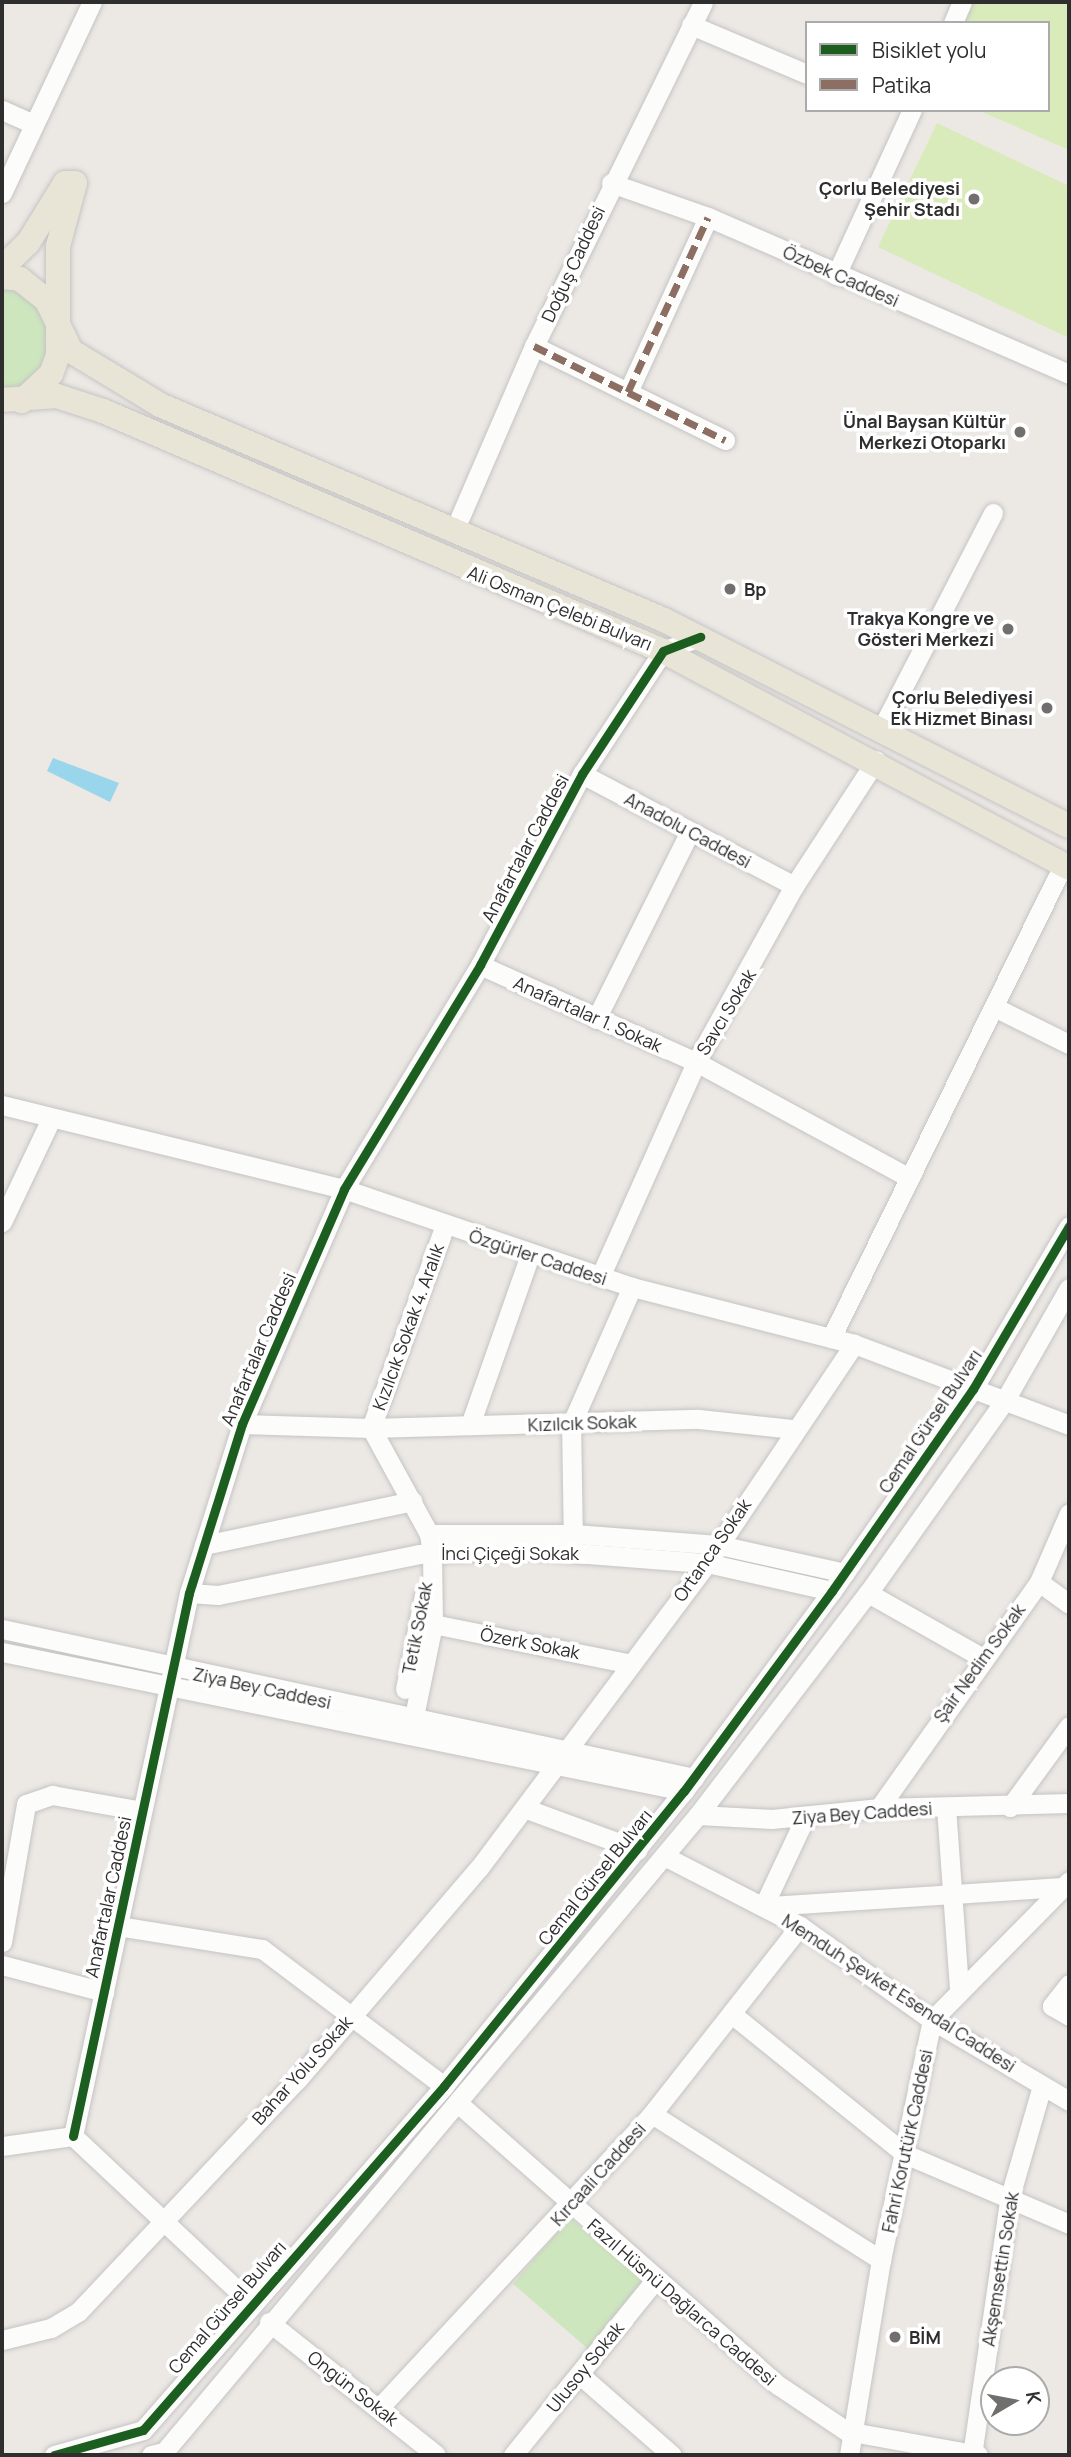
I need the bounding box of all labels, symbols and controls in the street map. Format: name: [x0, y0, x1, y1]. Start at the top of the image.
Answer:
legend: [805, 21, 1050, 112]
text: Bisiklet yolu: [872, 36, 986, 64]
text: Patika: [872, 71, 931, 99]
place label: Çorlu Belediyesi Şehir Stadı: [819, 178, 960, 220]
marker: Çorlu Belediyesi Şehir Stadı: [966, 191, 982, 207]
street label: Doğuş Caddesi: [537, 203, 609, 325]
street label: Özbek Caddesi: [780, 241, 902, 311]
place label: Ünal Baysan Kültür Merkezi Otoparkı: [843, 411, 1006, 453]
marker: Ünal Baysan Kültür Merkezi Otoparkı: [1012, 424, 1028, 440]
street label: Ali Osman Çelebi Bulvarı: [465, 561, 655, 655]
place label: Bp: [744, 578, 766, 600]
marker: Bp: [722, 581, 738, 597]
place label: Trakya Kongre ve Gösteri Merkezi: [847, 608, 994, 650]
marker: Trakya Kongre ve Gösteri Merkezi: [1000, 621, 1016, 637]
place label: Çorlu Belediyesi Ek Hizmet Binası: [890, 687, 1033, 730]
marker: Çorlu Belediyesi Ek Hizmet Binası: [1039, 700, 1055, 716]
street label: Anafartalar Caddesi: [477, 770, 573, 926]
street label: Anadolu Caddesi: [621, 788, 755, 872]
street label: Savcı Sokak: [692, 965, 760, 1059]
street label: Anafartalar 1. Sokak: [510, 972, 666, 1056]
street label: Özgürler Caddesi: [466, 1225, 610, 1289]
street label: Kızılcık Sokak 4. Aralık: [368, 1241, 448, 1413]
street label: Anafartalar Caddesi: [216, 1269, 300, 1429]
street label: Cemal Gürsel Bulvarı: [874, 1345, 986, 1497]
street label: Kızılcık Sokak: [527, 1410, 637, 1436]
street label: Ortanca Sokak: [669, 1494, 755, 1606]
street label: İnci Çiçeği Sokak: [441, 1542, 579, 1564]
street label: Tetik Sokak: [397, 1580, 437, 1676]
street label: Şair Nedim Sokak: [929, 1599, 1029, 1727]
street label: Özerk Sokak: [478, 1623, 582, 1663]
street label: Ziya Bey Caddesi: [191, 1663, 333, 1713]
street label: Ziya Bey Caddesi: [791, 1797, 933, 1829]
street label: Cemal Gürsel Bulvarı: [534, 1805, 656, 1949]
street label: Anafartalar Caddesi: [80, 1814, 136, 1980]
street label: Memduh Şevket Esendal Caddesi: [778, 1909, 1020, 2077]
street label: Bahar Yolu Sokak: [247, 2011, 357, 2129]
street label: Fahri Korutürk Caddesi: [877, 2047, 937, 2235]
street label: Kırcaali Caddesi: [546, 2118, 650, 2230]
street label: Akşemsettin Sokak: [977, 2190, 1023, 2348]
street label: Fazıl Hüsnü Dağlarca Caddesi: [583, 2214, 781, 2390]
street label: Cemal Gürsel Bulvarı: [164, 2236, 290, 2378]
street label: Ulusoy Sokak: [542, 2317, 628, 2417]
place label: BİM: [909, 2326, 941, 2348]
marker: BİM: [887, 2329, 903, 2345]
street label: Ongün Sokak: [303, 2346, 403, 2430]
north arrow: [980, 2366, 1050, 2436]
text: K: [1020, 2389, 1048, 2406]

